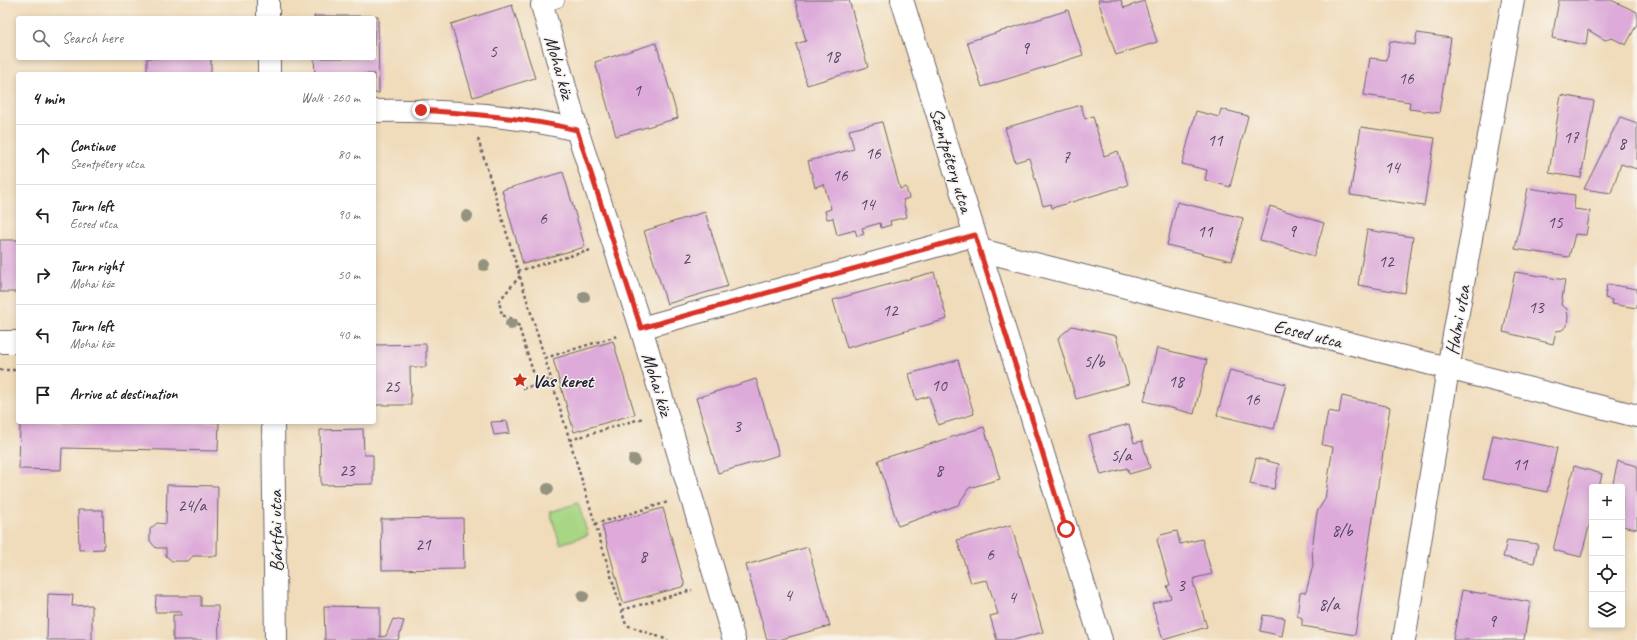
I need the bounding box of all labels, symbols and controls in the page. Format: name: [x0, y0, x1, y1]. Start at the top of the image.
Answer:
search box: [16, 16, 376, 60]
icon: search: [30, 27, 52, 49]
text: Search here: [62, 29, 123, 48]
street label: Mohai köz: [539, 33, 580, 104]
house number: 9: [1021, 38, 1030, 59]
house number: 5: [489, 41, 498, 62]
house number: 18: [824, 46, 842, 67]
house number: 16: [1398, 68, 1415, 89]
house number: 1: [633, 80, 642, 101]
text: 4 min: [32, 88, 65, 109]
text: Walk · 260 m: [301, 90, 360, 106]
route end: [412, 101, 430, 119]
street label: Szentpétery utca: [924, 105, 979, 218]
house number: 17: [1563, 127, 1580, 148]
house number: 11: [1207, 130, 1224, 151]
house number: 8: [1618, 133, 1628, 154]
text: Continue: [70, 137, 115, 156]
house number: 16: [865, 143, 882, 164]
icon: ahead: [32, 144, 54, 166]
text: 80 m: [338, 147, 360, 163]
house number: 7: [1062, 147, 1071, 168]
text: Szentpétery utca: [70, 156, 144, 172]
house number: 14: [1384, 157, 1402, 178]
house number: 16: [832, 165, 849, 186]
house number: 14: [859, 194, 877, 215]
text: Turn left: [70, 197, 113, 216]
icon: left: [32, 204, 54, 226]
text: 90 m: [338, 207, 360, 223]
house number: 6: [539, 208, 548, 229]
house number: 15: [1547, 212, 1564, 233]
text: Ecsed utca: [70, 216, 117, 232]
house number: 11: [1197, 221, 1214, 242]
house number: 9: [1288, 221, 1297, 242]
house number: 2: [682, 248, 691, 269]
house number: 12: [1378, 251, 1395, 272]
text: Turn right: [70, 257, 123, 276]
icon: right: [32, 264, 54, 286]
text: 50 m: [338, 267, 360, 283]
text: Mohai köz: [70, 276, 114, 292]
street label: Halmi utca: [1440, 282, 1476, 357]
house number: 13: [1528, 297, 1545, 318]
house number: 12: [882, 300, 899, 321]
street label: Ecsed utca: [1271, 314, 1346, 355]
text: Turn left: [70, 317, 113, 336]
icon: left: [32, 324, 54, 346]
text: 40 m: [338, 327, 360, 343]
text: Mohai köz: [70, 336, 114, 352]
street label: Mohai köz: [636, 350, 679, 421]
house number: 5/b: [1084, 351, 1106, 372]
place label: Vas keret: [532, 369, 595, 393]
place icon: Vas keret: [511, 371, 529, 389]
house number: 18: [1168, 371, 1186, 392]
house number: 10: [931, 375, 948, 396]
house number: 25: [384, 376, 401, 397]
icon: arrive: [32, 384, 54, 406]
text: Arrive at destination: [70, 385, 177, 404]
house number: 16: [1244, 389, 1261, 410]
house number: 3: [733, 416, 742, 437]
house number: 5/a: [1111, 445, 1133, 466]
house number: 11: [1512, 454, 1529, 475]
house number: 23: [339, 460, 356, 481]
house number: 8: [935, 460, 945, 481]
map controls: [1589, 484, 1625, 628]
button: +: [1589, 484, 1625, 520]
street label: Bártfai utca: [263, 488, 289, 572]
house number: 24/a: [178, 495, 208, 516]
route start: [1057, 520, 1075, 538]
house number: 8/b: [1332, 520, 1354, 541]
button: −: [1589, 520, 1625, 556]
house number: 21: [415, 534, 432, 555]
house number: 6: [986, 544, 995, 565]
house number: 8: [639, 546, 649, 567]
button: locate: [1589, 556, 1625, 592]
house number: 3: [1177, 575, 1186, 596]
house number: 4: [784, 585, 794, 606]
house number: 4: [1008, 587, 1018, 608]
button: layers: [1589, 592, 1625, 628]
house number: 8/a: [1319, 594, 1341, 615]
house number: 9: [1488, 611, 1497, 632]

